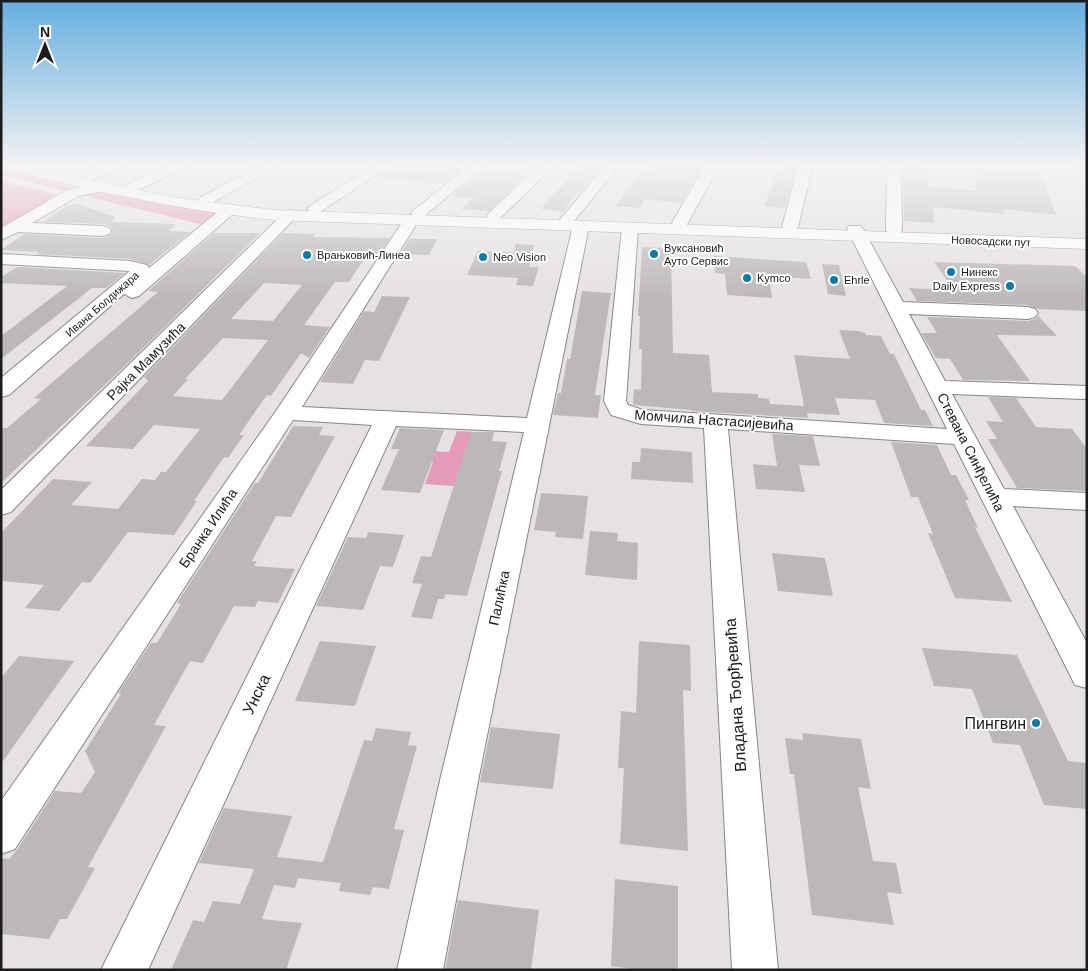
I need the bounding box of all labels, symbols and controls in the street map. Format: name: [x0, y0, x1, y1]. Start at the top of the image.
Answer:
north arrow: [20, 20, 70, 70]
text: N: [40, 24, 50, 40]
street label: Новосадски пут: [951, 234, 1031, 248]
place label: Вуксановић Ауто Сервис: [664, 242, 729, 267]
marker: Вуксановић Ауто Сервис: [648, 248, 660, 260]
marker: Врањковић-Линеа: [301, 249, 313, 261]
place label: Врањковић-Линеа: [317, 249, 411, 261]
marker: Neo Vision: [477, 251, 489, 263]
place label: Neo Vision: [493, 251, 546, 263]
marker: Нинекс: [945, 266, 957, 278]
place label: Нинекс: [961, 266, 998, 278]
street label: Ивана Болдижара: [63, 268, 142, 339]
marker: Kymco: [741, 272, 753, 284]
place label: Kymco: [757, 272, 791, 284]
marker: Ehrle: [828, 274, 840, 286]
place label: Ehrle: [844, 274, 870, 286]
place label: Daily Express: [933, 280, 1000, 292]
marker: Daily Express: [1004, 280, 1016, 292]
street label: Рајка Мамузића: [104, 318, 189, 403]
street label: Стевана Синђелића: [934, 390, 1008, 514]
street label: Момчила Настасијевића: [634, 406, 794, 434]
street label: Бранка Илића: [176, 485, 241, 571]
street label: Палићка: [485, 569, 513, 627]
street label: Владана Ђорђевића: [722, 617, 749, 772]
street label: Унска: [239, 671, 273, 717]
place label: Пингвин: [965, 715, 1026, 732]
marker: Пингвин: [1030, 717, 1042, 729]

